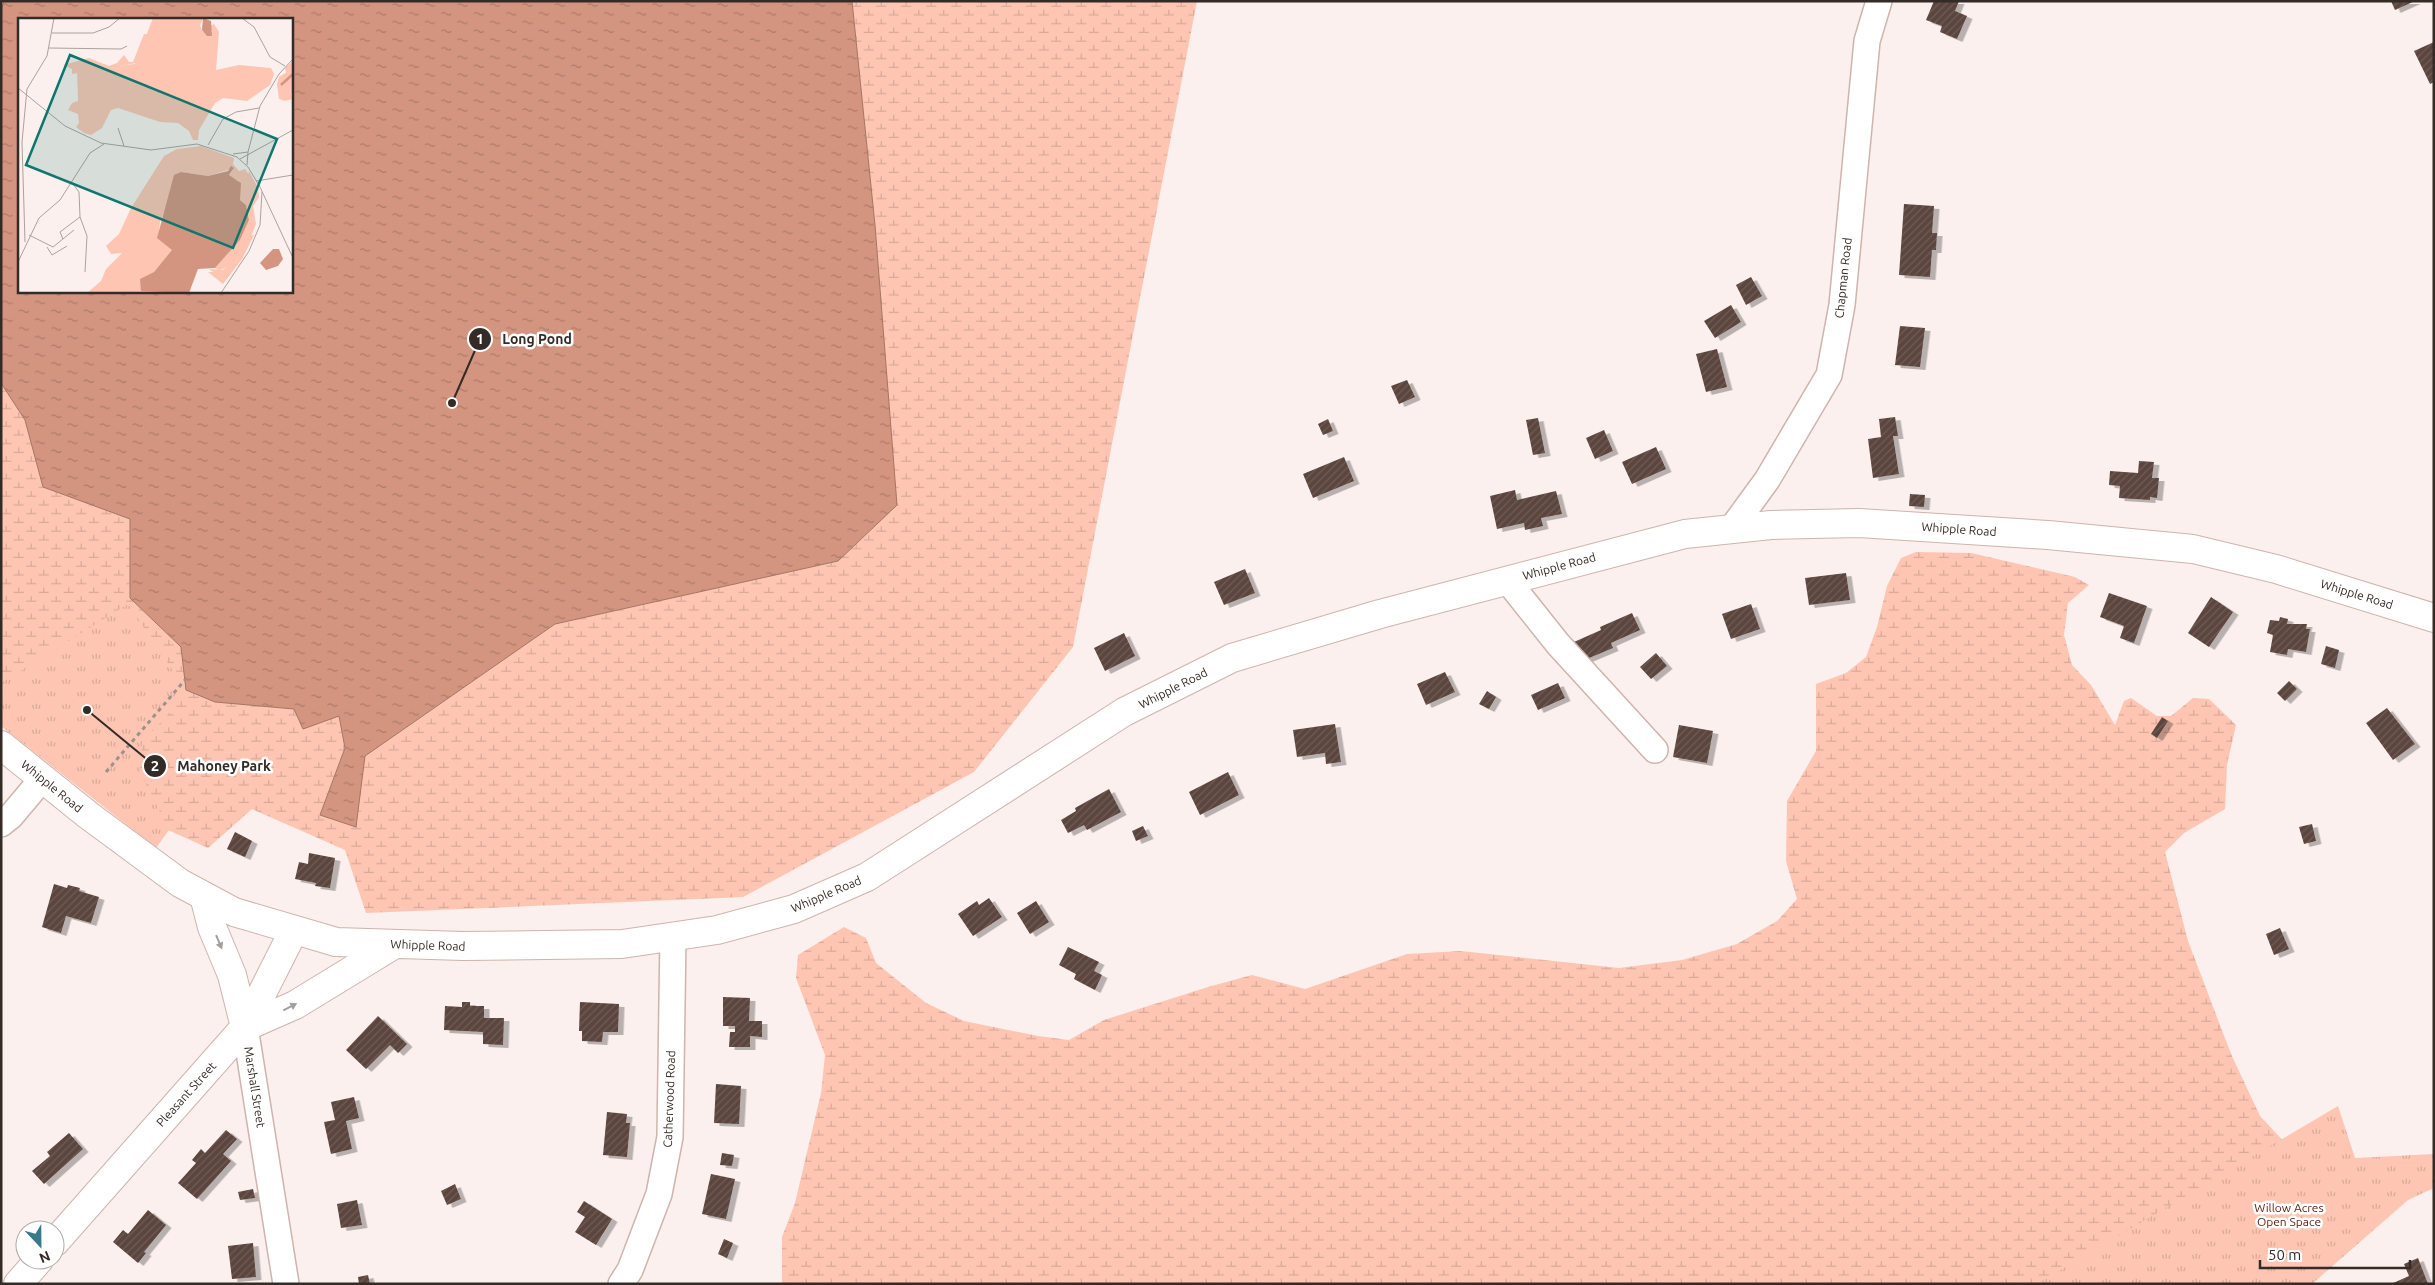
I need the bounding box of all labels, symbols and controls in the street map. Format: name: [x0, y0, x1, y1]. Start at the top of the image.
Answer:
inset map: [18, 18, 292, 292]
street label: Chapman Road: [1832, 237, 1854, 319]
callout: Long Pond: [467, 325, 582, 354]
text: 1: [476, 330, 484, 347]
text: Long Pond: [502, 331, 572, 347]
street label: Whipple Road: [1921, 520, 1997, 538]
street label: Whipple Road: [1521, 550, 1597, 582]
street label: Whipple Road: [2319, 577, 2395, 611]
street label: Whipple Road: [1137, 665, 1209, 711]
callout: Mahoney Park: [142, 751, 281, 780]
street label: Whipple Road: [19, 757, 85, 815]
text: 2: [151, 757, 159, 774]
text: Mahoney Park: [177, 758, 271, 774]
street label: Whipple Road: [789, 873, 863, 915]
one-way arrow: [215, 935, 223, 949]
street label: Whipple Road: [390, 937, 466, 953]
one-way arrow: [283, 1003, 297, 1011]
street label: Marshall Street: [242, 1046, 268, 1129]
street label: Catherwood Road: [661, 1050, 677, 1148]
street label: Pleasant Street: [154, 1059, 219, 1129]
park label: Willow Acres Open Space: [2254, 1201, 2324, 1228]
north arrow: [15, 1220, 65, 1270]
scale bar: [2260, 1238, 2410, 1270]
text: 50 m: [2268, 1246, 2301, 1263]
text: N: [37, 1248, 53, 1266]

